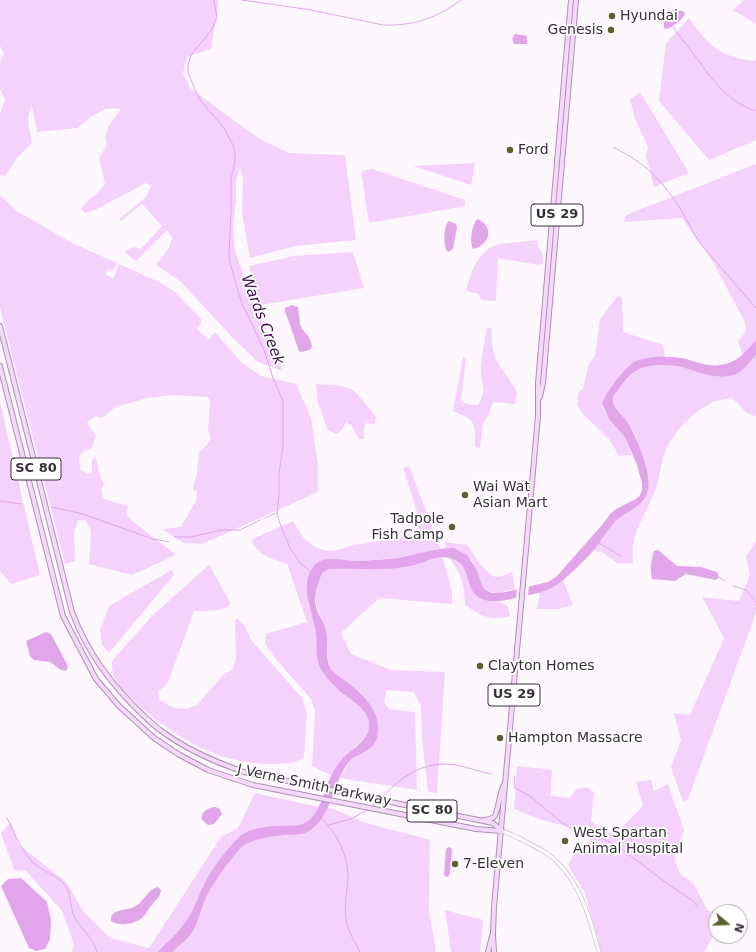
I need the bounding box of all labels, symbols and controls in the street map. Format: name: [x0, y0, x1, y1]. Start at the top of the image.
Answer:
place label: Hyundai: [620, 8, 678, 24]
marker: Hyundai: [607, 11, 617, 21]
place label: Genesis: [548, 22, 603, 38]
marker: Genesis: [606, 25, 616, 35]
place label: Ford: [518, 142, 549, 158]
marker: Ford: [505, 145, 515, 155]
road number: US 29: [531, 204, 583, 226]
water label: Wards Creek: [237, 272, 287, 368]
road number: SC 80: [11, 458, 61, 480]
place label: Wai Wat Asian Mart: [473, 479, 548, 512]
marker: Wai Wat Asian Mart: [460, 490, 470, 500]
place label: Tadpole Fish Camp: [372, 511, 444, 544]
marker: Tadpole Fish Camp: [447, 522, 457, 532]
place label: Clayton Homes: [488, 658, 595, 674]
marker: Clayton Homes: [475, 661, 485, 671]
road number: US 29: [488, 684, 540, 706]
place label: Hampton Massacre: [508, 730, 643, 746]
marker: Hampton Massacre: [495, 733, 505, 743]
street label: J Verne Smith Parkway: [236, 761, 392, 811]
road number: SC 80: [407, 800, 457, 822]
place label: West Spartan Animal Hospital: [573, 825, 683, 858]
marker: West Spartan Animal Hospital: [560, 836, 570, 846]
place label: 7-Eleven: [463, 856, 524, 872]
marker: 7-Eleven: [450, 859, 460, 869]
north arrow: [708, 904, 748, 944]
text: N: [731, 921, 747, 934]

